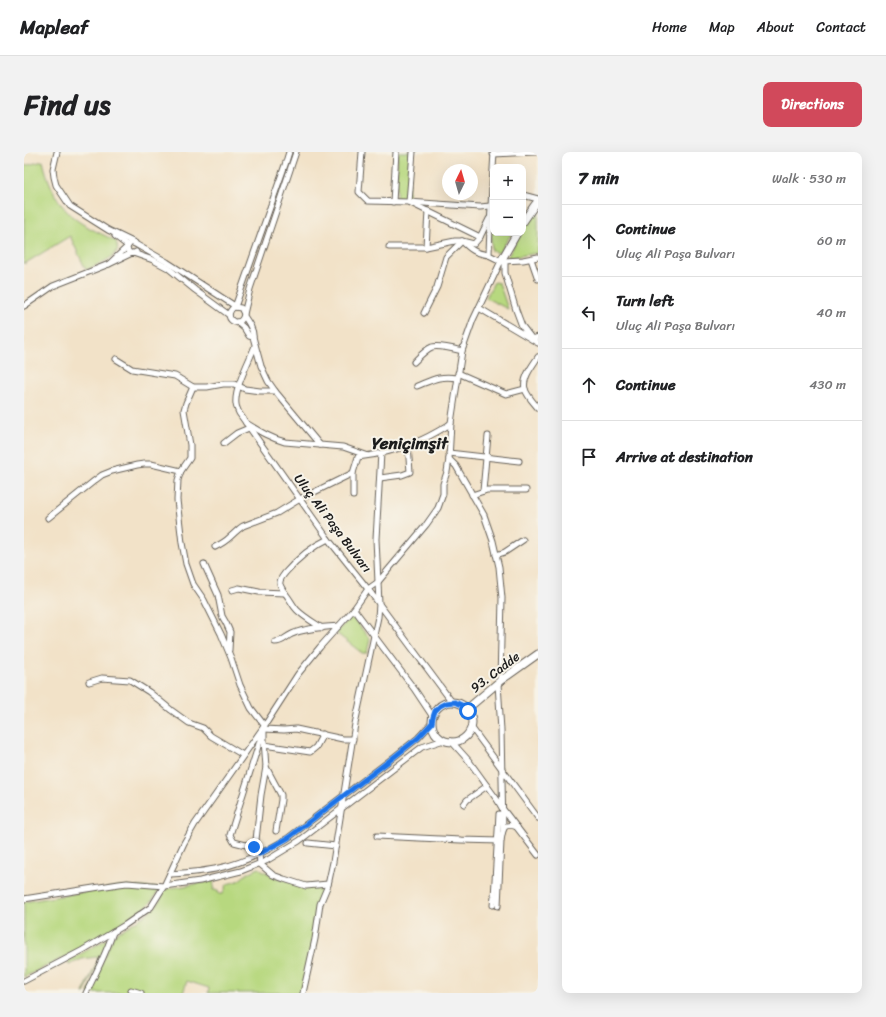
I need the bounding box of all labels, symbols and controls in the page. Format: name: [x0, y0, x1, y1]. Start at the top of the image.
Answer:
text: Mapleaf: [20, 11, 88, 44]
text: Home: [652, 15, 687, 40]
text: Map: [709, 15, 735, 40]
text: About: [757, 15, 794, 40]
text: Contact: [816, 15, 866, 40]
text: Find us: [24, 80, 111, 129]
button: Directions: [763, 82, 862, 127]
text: 7 min: [578, 163, 619, 193]
north arrow: [442, 164, 478, 200]
map controls: [490, 164, 526, 236]
button: +: [490, 164, 526, 200]
text: Walk · 530 m: [772, 167, 846, 190]
button: −: [490, 200, 526, 236]
text: Continue: [616, 216, 676, 242]
text: 60 m: [817, 229, 846, 252]
icon: ahead: [578, 230, 600, 252]
text: Uluç Ali Paşa Bulvarı: [616, 242, 735, 265]
text: Turn left: [616, 288, 674, 314]
text: 40 m: [816, 301, 846, 324]
icon: left: [578, 302, 600, 324]
text: Uluç Ali Paşa Bulvarı: [616, 314, 735, 337]
text: Continue: [616, 372, 676, 398]
text: 430 m: [809, 373, 846, 396]
icon: ahead: [578, 374, 600, 396]
district label: Yeniçimşit: [372, 428, 449, 458]
text: Arrive at destination: [616, 444, 753, 470]
icon: arrive: [578, 446, 600, 468]
street label: Uluç Ali Paşa Bulvarı: [288, 469, 378, 578]
street label: 93. Cadde: [465, 645, 525, 698]
route start: [459, 702, 477, 720]
route end: [245, 838, 263, 856]

